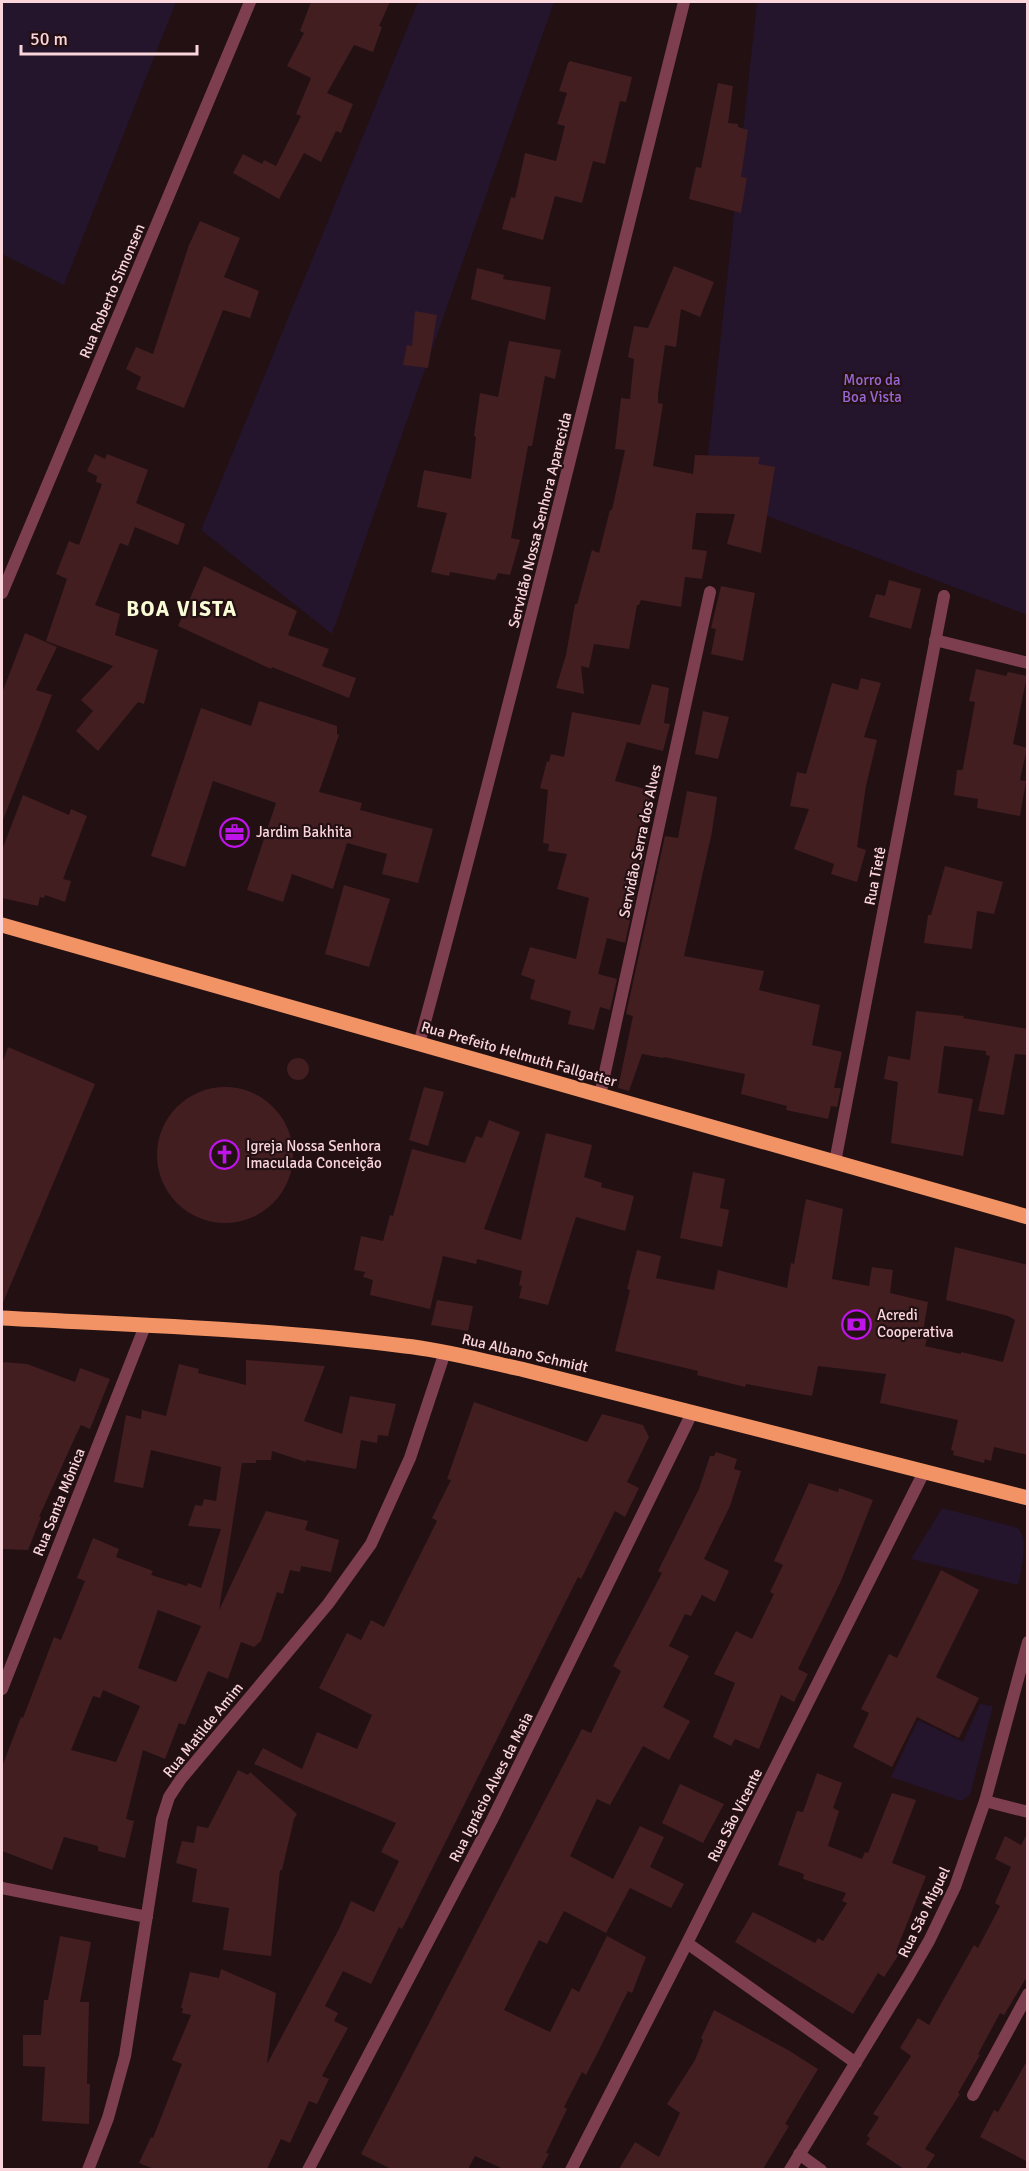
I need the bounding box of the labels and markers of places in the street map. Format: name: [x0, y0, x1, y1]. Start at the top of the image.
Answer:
office icon: Jardim Bakhita: [219, 816, 251, 848]
place label: Jardim Bakhita: [256, 823, 352, 841]
place label: Igreja Nossa Senhora Imaculada Conceição: [246, 1137, 382, 1172]
church icon: Igreja Nossa Senhora Imaculada Conceição: [209, 1139, 241, 1171]
place label: Acredi Cooperativa: [877, 1306, 954, 1341]
bank icon: Acredi Cooperativa: [840, 1308, 872, 1340]

